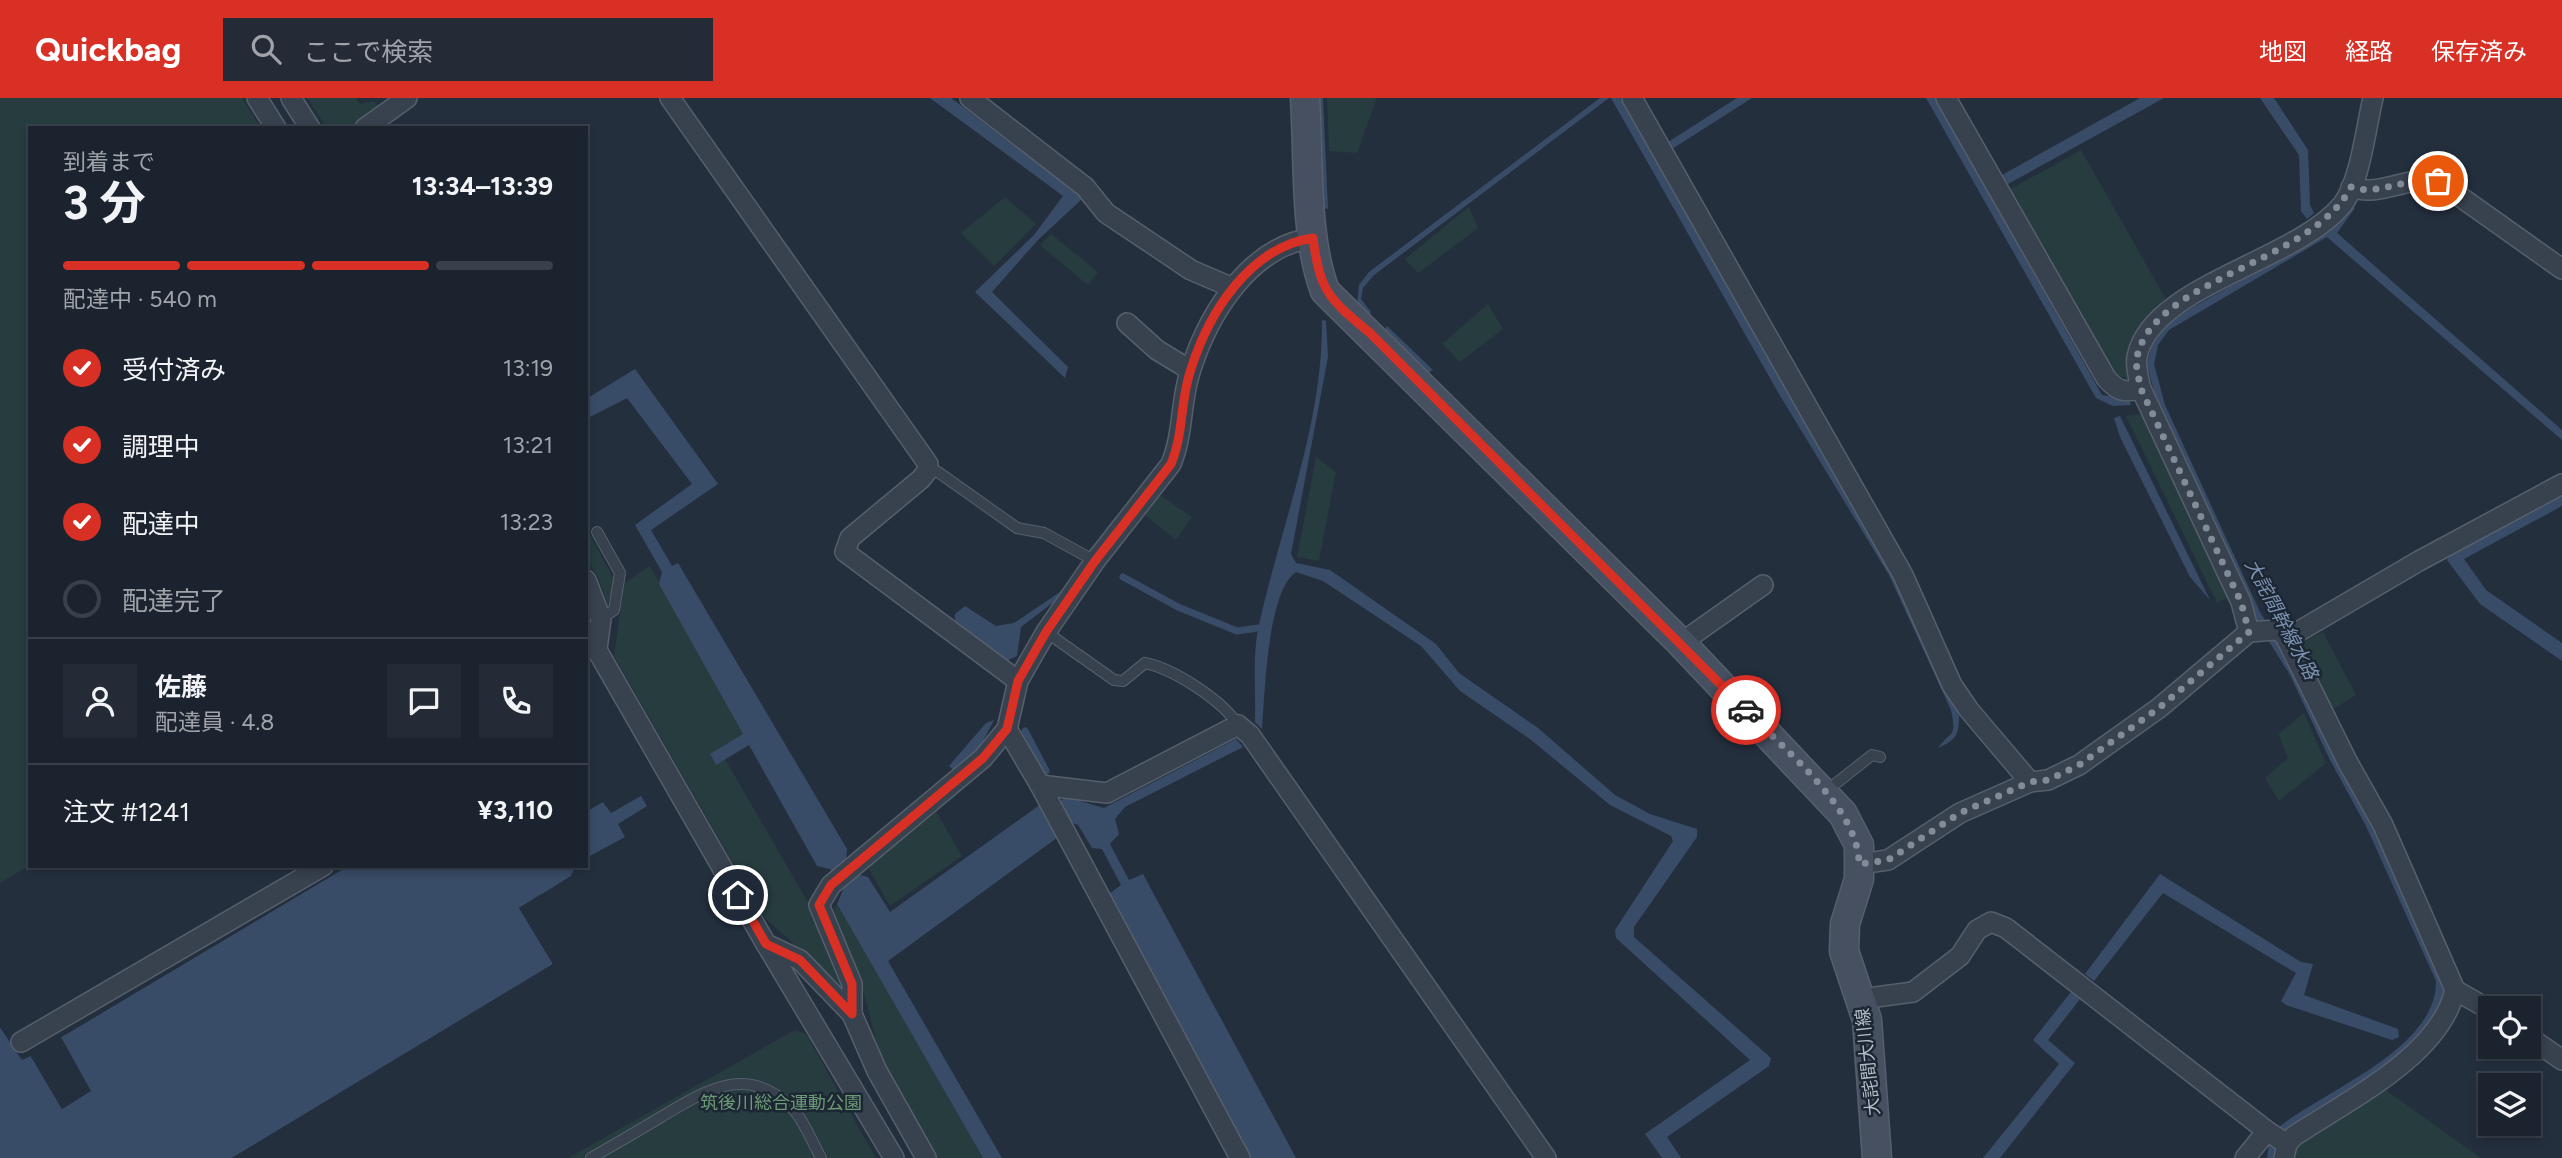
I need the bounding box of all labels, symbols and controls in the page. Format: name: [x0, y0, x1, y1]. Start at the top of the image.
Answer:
search box: [223, 18, 713, 81]
text: Quickbag: [35, 30, 181, 69]
icon: search: [247, 30, 285, 68]
text: ここで検索: [303, 36, 433, 68]
text: 地図: [2259, 37, 2307, 66]
text: 経路: [2345, 37, 2393, 66]
text: 保存済み: [2431, 37, 2527, 66]
text: 到着まで: [63, 148, 155, 176]
pin: [2408, 151, 2468, 211]
icon: bag: [2419, 162, 2457, 200]
text: 13:34–13:39: [412, 170, 553, 202]
text: 3 分: [63, 175, 146, 231]
text: 配達中 · 540 m: [63, 285, 217, 313]
icon: check: [63, 349, 101, 387]
text: 受付済み: [122, 354, 226, 386]
text: 13:19: [503, 354, 553, 382]
icon: check: [63, 426, 101, 464]
text: 調理中: [122, 431, 200, 463]
text: 13:21: [503, 431, 553, 459]
icon: check: [63, 503, 101, 541]
text: 配達中: [122, 508, 200, 540]
text: 13:23: [500, 508, 553, 536]
water label: 大詫間幹線水路: [2240, 555, 2324, 685]
text: 配達完了: [122, 585, 226, 617]
button: person: [63, 664, 137, 738]
button: chat: [387, 664, 461, 738]
button: phone: [479, 664, 553, 738]
text: 佐藤: [155, 671, 207, 703]
courier: [1711, 675, 1781, 745]
icon: car: [1727, 691, 1765, 729]
text: 配達員 · 4.8: [155, 708, 274, 736]
text: ¥3,110: [478, 794, 553, 826]
text: 注文 #1241: [63, 796, 190, 828]
pin: [708, 865, 768, 925]
icon: home: [719, 876, 757, 914]
map controls: [2478, 996, 2541, 1136]
button: locate: [2478, 996, 2541, 1059]
street label: 大詫間大川線: [1851, 1007, 1885, 1117]
button: layers: [2478, 1073, 2541, 1136]
park label: 筑後川総合運動公園: [700, 1092, 862, 1114]

